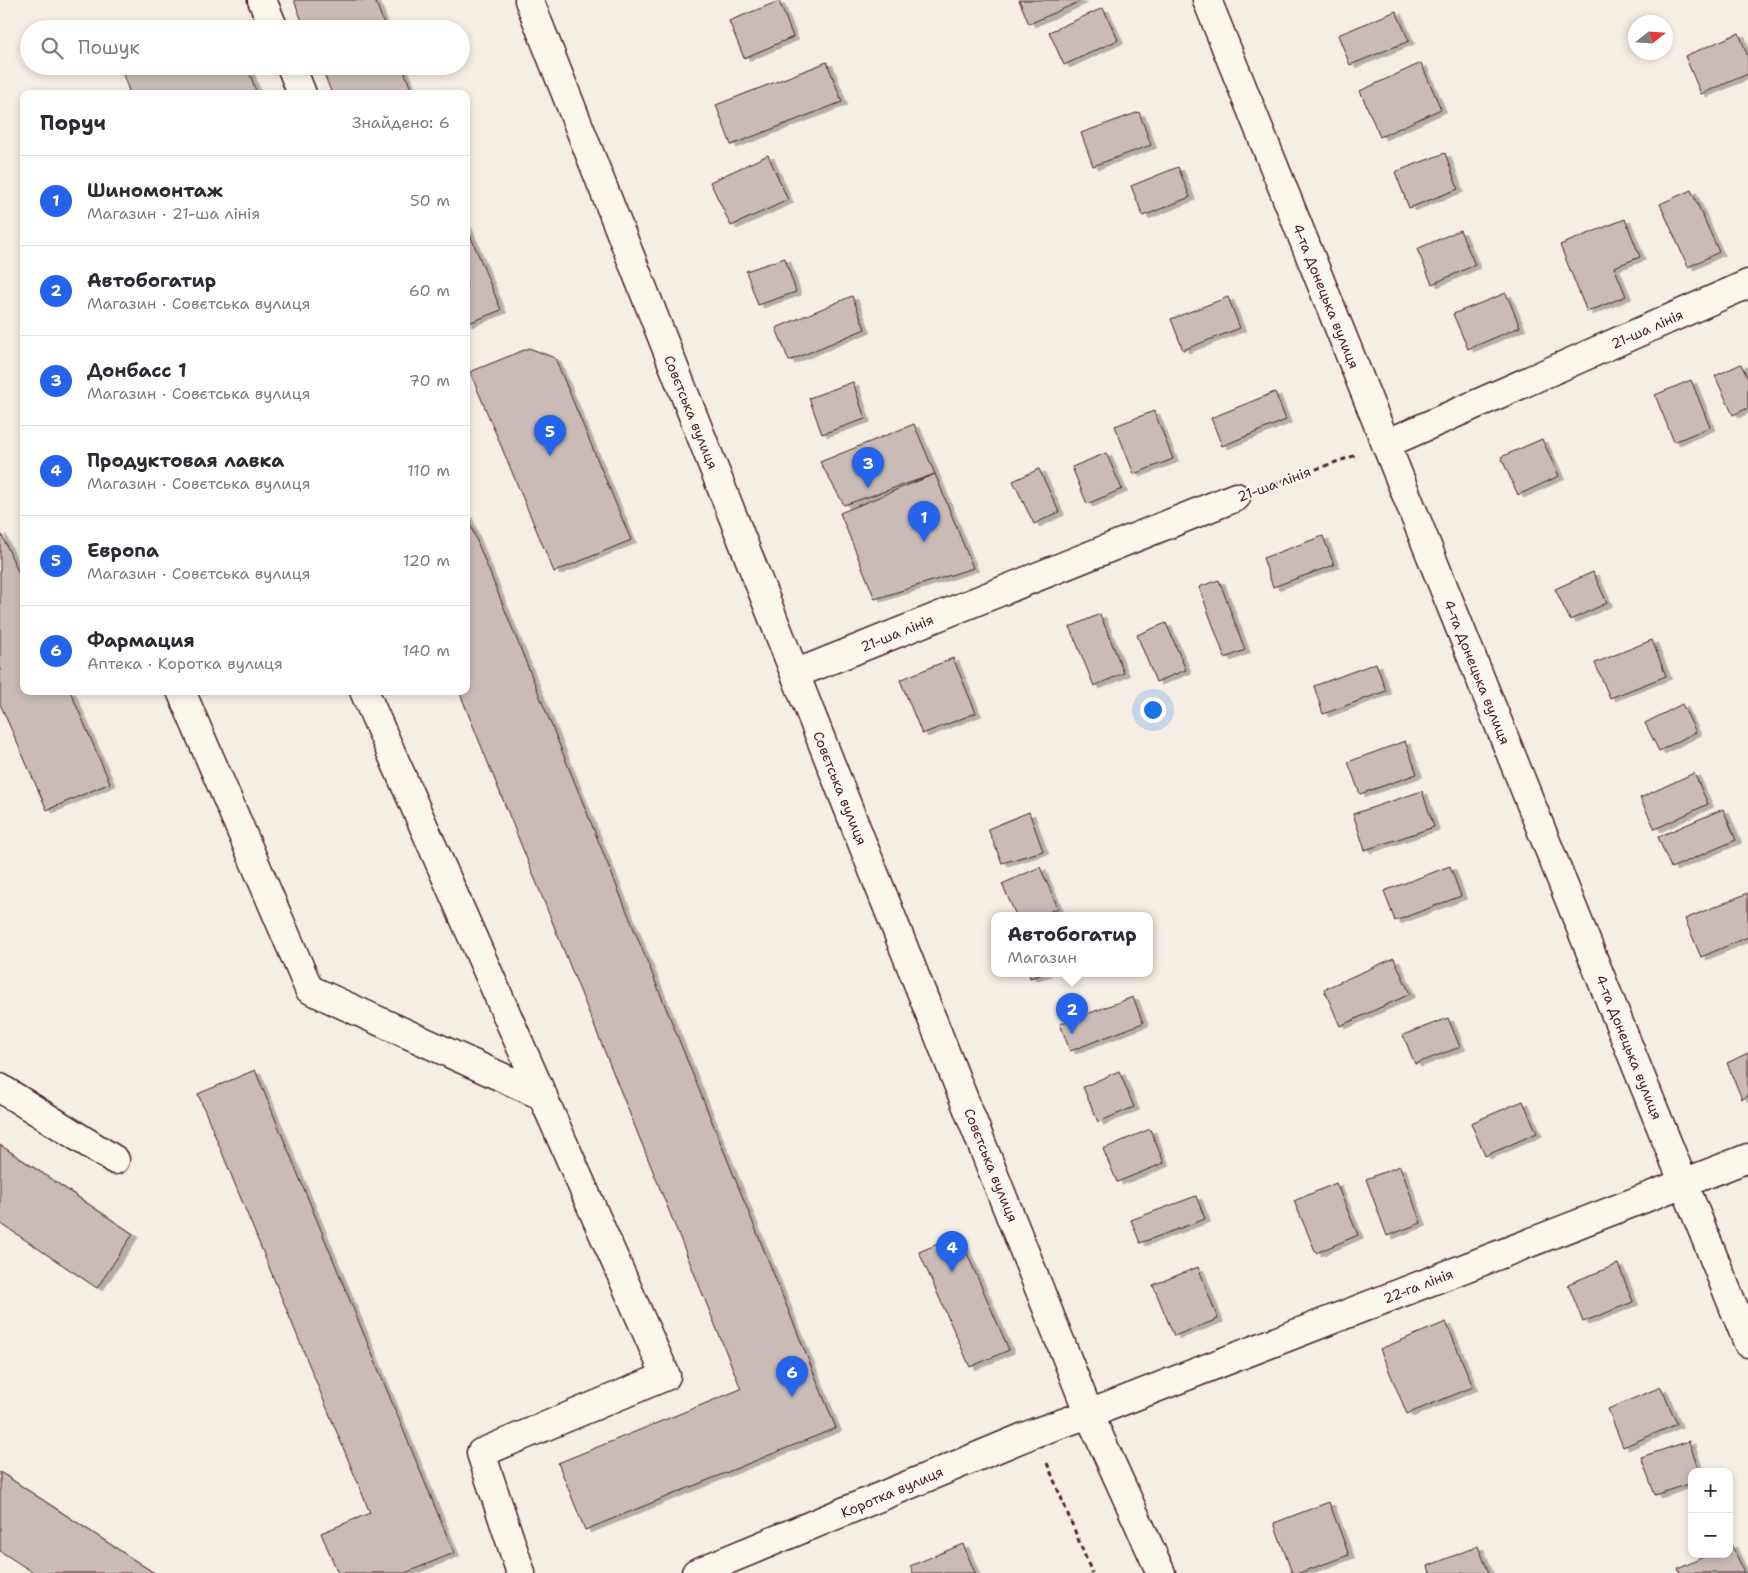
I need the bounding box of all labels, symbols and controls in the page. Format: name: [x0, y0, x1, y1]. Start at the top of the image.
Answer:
north arrow: [1628, 15, 1673, 60]
search box: [20, 20, 470, 75]
icon: search: [38, 34, 66, 62]
text: Пошук: [78, 35, 140, 60]
text: Поруч: [40, 109, 106, 137]
text: Знайдено: 6: [352, 112, 450, 133]
text: Шиномонтаж: [87, 178, 223, 203]
text: 1: [52, 190, 60, 211]
text: 50 m: [410, 190, 450, 211]
text: Магазин · 21-ша лінія: [87, 203, 260, 224]
street label: 4-та Донецька вулиця: [1289, 221, 1363, 371]
text: Автобогатир: [87, 268, 216, 293]
text: 2: [50, 280, 62, 301]
text: 60 m: [409, 280, 450, 301]
text: Магазин · Совєтська вулиця: [87, 293, 310, 314]
street label: 21-ша лінія: [1608, 305, 1686, 353]
street label: Совєтська вулиця: [660, 352, 722, 472]
text: Донбасс 1: [87, 358, 187, 383]
text: 3: [50, 370, 62, 391]
text: 70 m: [409, 370, 450, 391]
text: Магазин · Совєтська вулиця: [87, 383, 310, 404]
pin: 5: [534, 415, 566, 456]
pin: 3: [852, 447, 884, 488]
text: Продуктовая лавка: [87, 448, 284, 473]
text: 4: [50, 460, 62, 481]
text: 110 m: [407, 460, 450, 481]
street label: 21-ша лінія: [1235, 462, 1313, 506]
text: Магазин · Совєтська вулиця: [87, 473, 310, 494]
pin: 1: [908, 501, 940, 542]
text: Европа: [87, 538, 159, 563]
text: 5: [51, 550, 61, 571]
text: 120 m: [403, 550, 450, 571]
text: Магазин · Совєтська вулиця: [87, 563, 310, 584]
street label: 4-та Донецька вулиця: [1440, 597, 1514, 747]
street label: 21-ша лінія: [858, 610, 936, 656]
text: Фармация: [87, 628, 195, 653]
text: 6: [50, 640, 62, 661]
text: 140 m: [403, 640, 450, 661]
text: Аптека · Коротка вулиця: [87, 653, 283, 674]
your location: [1140, 697, 1166, 723]
street label: Совєтська вулиця: [809, 728, 871, 848]
popup: [991, 912, 1153, 977]
text: Автобогатир: [1007, 922, 1137, 947]
text: Магазин: [1007, 947, 1077, 968]
street label: 4-та Донецька вулиця: [1592, 972, 1666, 1122]
pin: 2: [1056, 993, 1088, 1034]
street label: Совєтська вулиця: [960, 1105, 1022, 1225]
pin: 4: [936, 1231, 968, 1272]
street label: 22-га лінія: [1380, 1264, 1456, 1308]
pin: 6: [776, 1356, 808, 1397]
street label: Коротка вулиця: [838, 1462, 946, 1522]
map controls: [1688, 1468, 1733, 1558]
button: +: [1688, 1468, 1733, 1513]
button: −: [1688, 1513, 1733, 1558]

